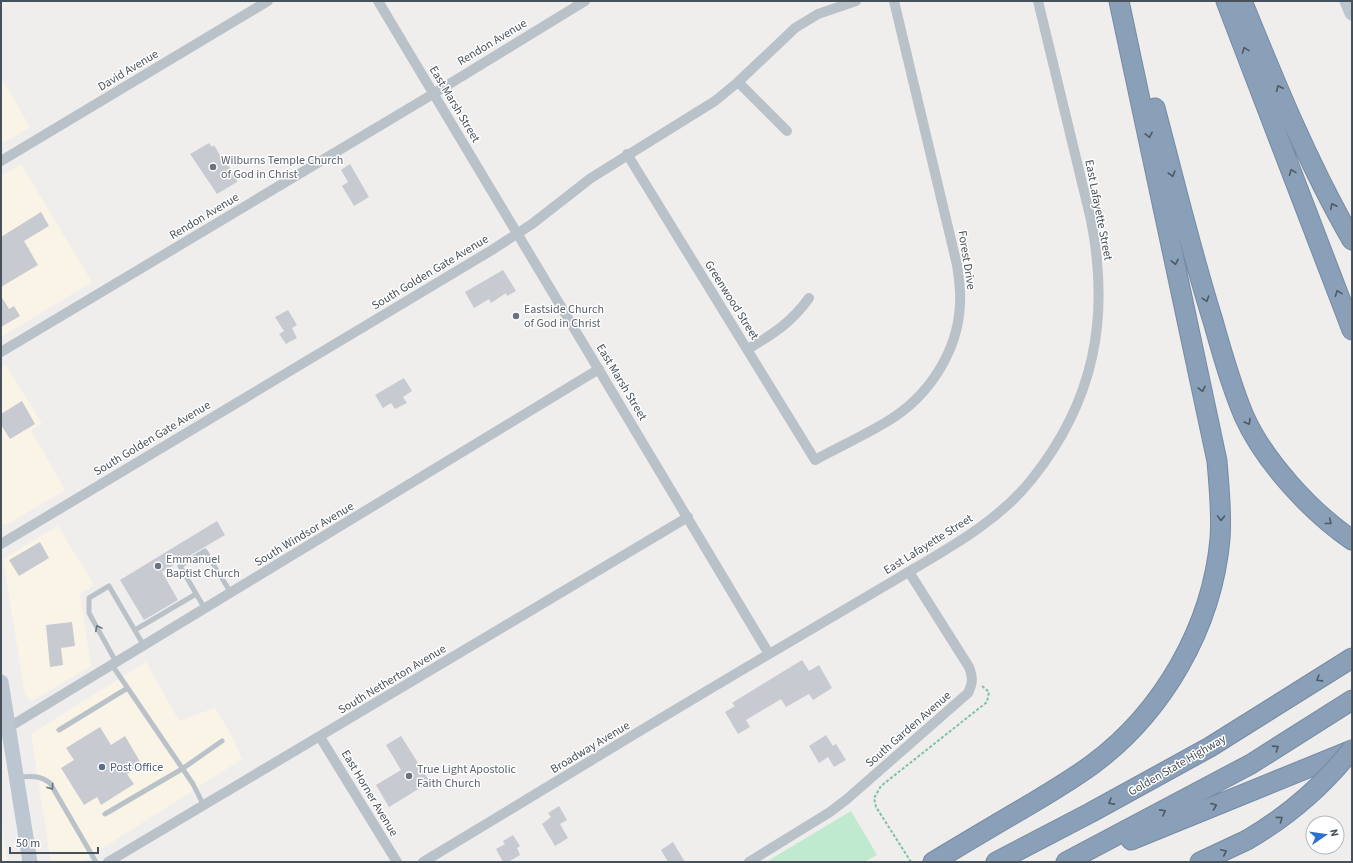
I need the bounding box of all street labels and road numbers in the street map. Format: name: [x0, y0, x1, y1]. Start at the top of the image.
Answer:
street label: Rendon Avenue: [454, 15, 530, 70]
street label: David Avenue: [95, 46, 162, 95]
street label: East Marsh Street: [425, 63, 484, 146]
street label: East Lafayette Street: [1080, 158, 1117, 262]
street label: Rendon Avenue: [166, 189, 242, 244]
street label: Forest Drive: [953, 229, 980, 291]
street label: South Golden Gate Avenue: [369, 231, 492, 314]
street label: Greenwood Street: [700, 257, 763, 343]
street label: East Marsh Street: [592, 341, 651, 424]
street label: South Golden Gate Avenue: [91, 397, 214, 480]
street label: South Windsor Avenue: [251, 498, 357, 571]
street label: East Lafayette Street: [880, 510, 976, 579]
street label: South Netherton Avenue: [335, 640, 449, 718]
street label: South Garden Avenue: [862, 687, 955, 771]
street label: Broadway Avenue: [547, 717, 633, 778]
street label: Golden State Highway: [1125, 730, 1230, 800]
street label: East Horner Avenue: [337, 747, 402, 840]

